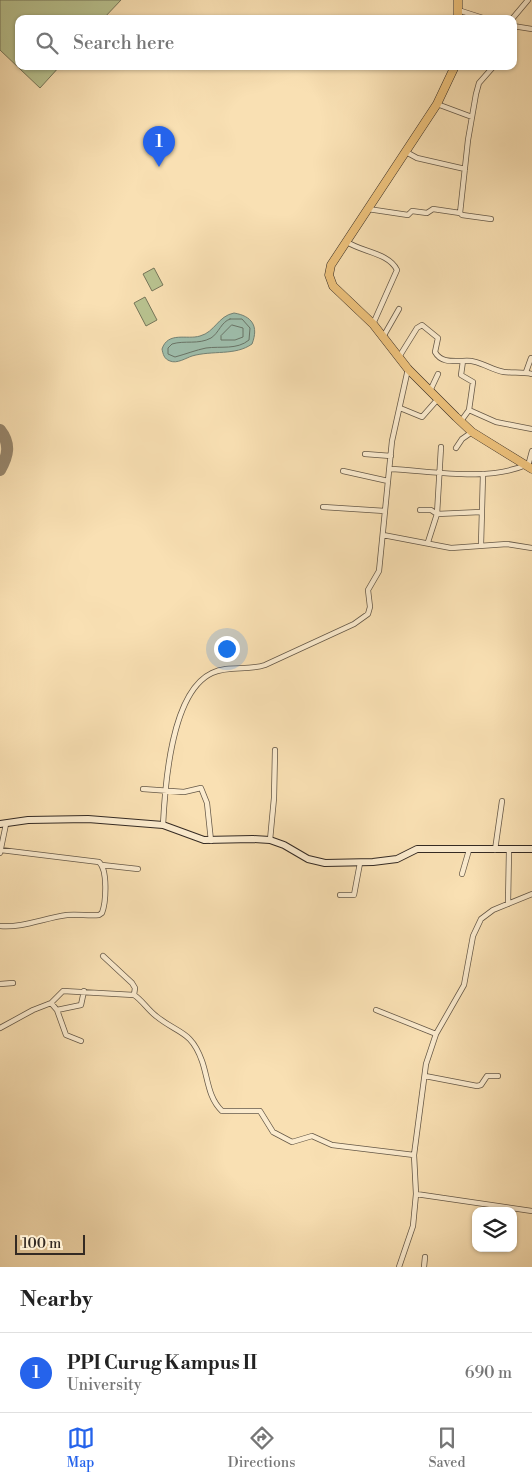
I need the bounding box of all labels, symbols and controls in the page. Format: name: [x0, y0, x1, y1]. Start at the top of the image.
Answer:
search box: [15, 15, 517, 70]
icon: search: [33, 29, 61, 57]
text: Search here: [73, 31, 174, 55]
pin: 1: [143, 126, 175, 167]
your location: [214, 636, 240, 662]
map controls: [472, 1207, 517, 1252]
button: layers: [472, 1207, 517, 1252]
scale bar: [15, 1232, 85, 1255]
text: 100 m: [22, 1235, 61, 1253]
text: Nearby: [20, 1287, 93, 1313]
text: PPI Curug Kampus II: [67, 1351, 257, 1375]
text: 1: [32, 1363, 40, 1383]
text: 690 m: [465, 1363, 512, 1383]
text: University: [67, 1375, 141, 1395]
tab: Map: [67, 1424, 95, 1472]
tab: Directions: [228, 1424, 295, 1472]
tab: Saved: [429, 1424, 465, 1472]

